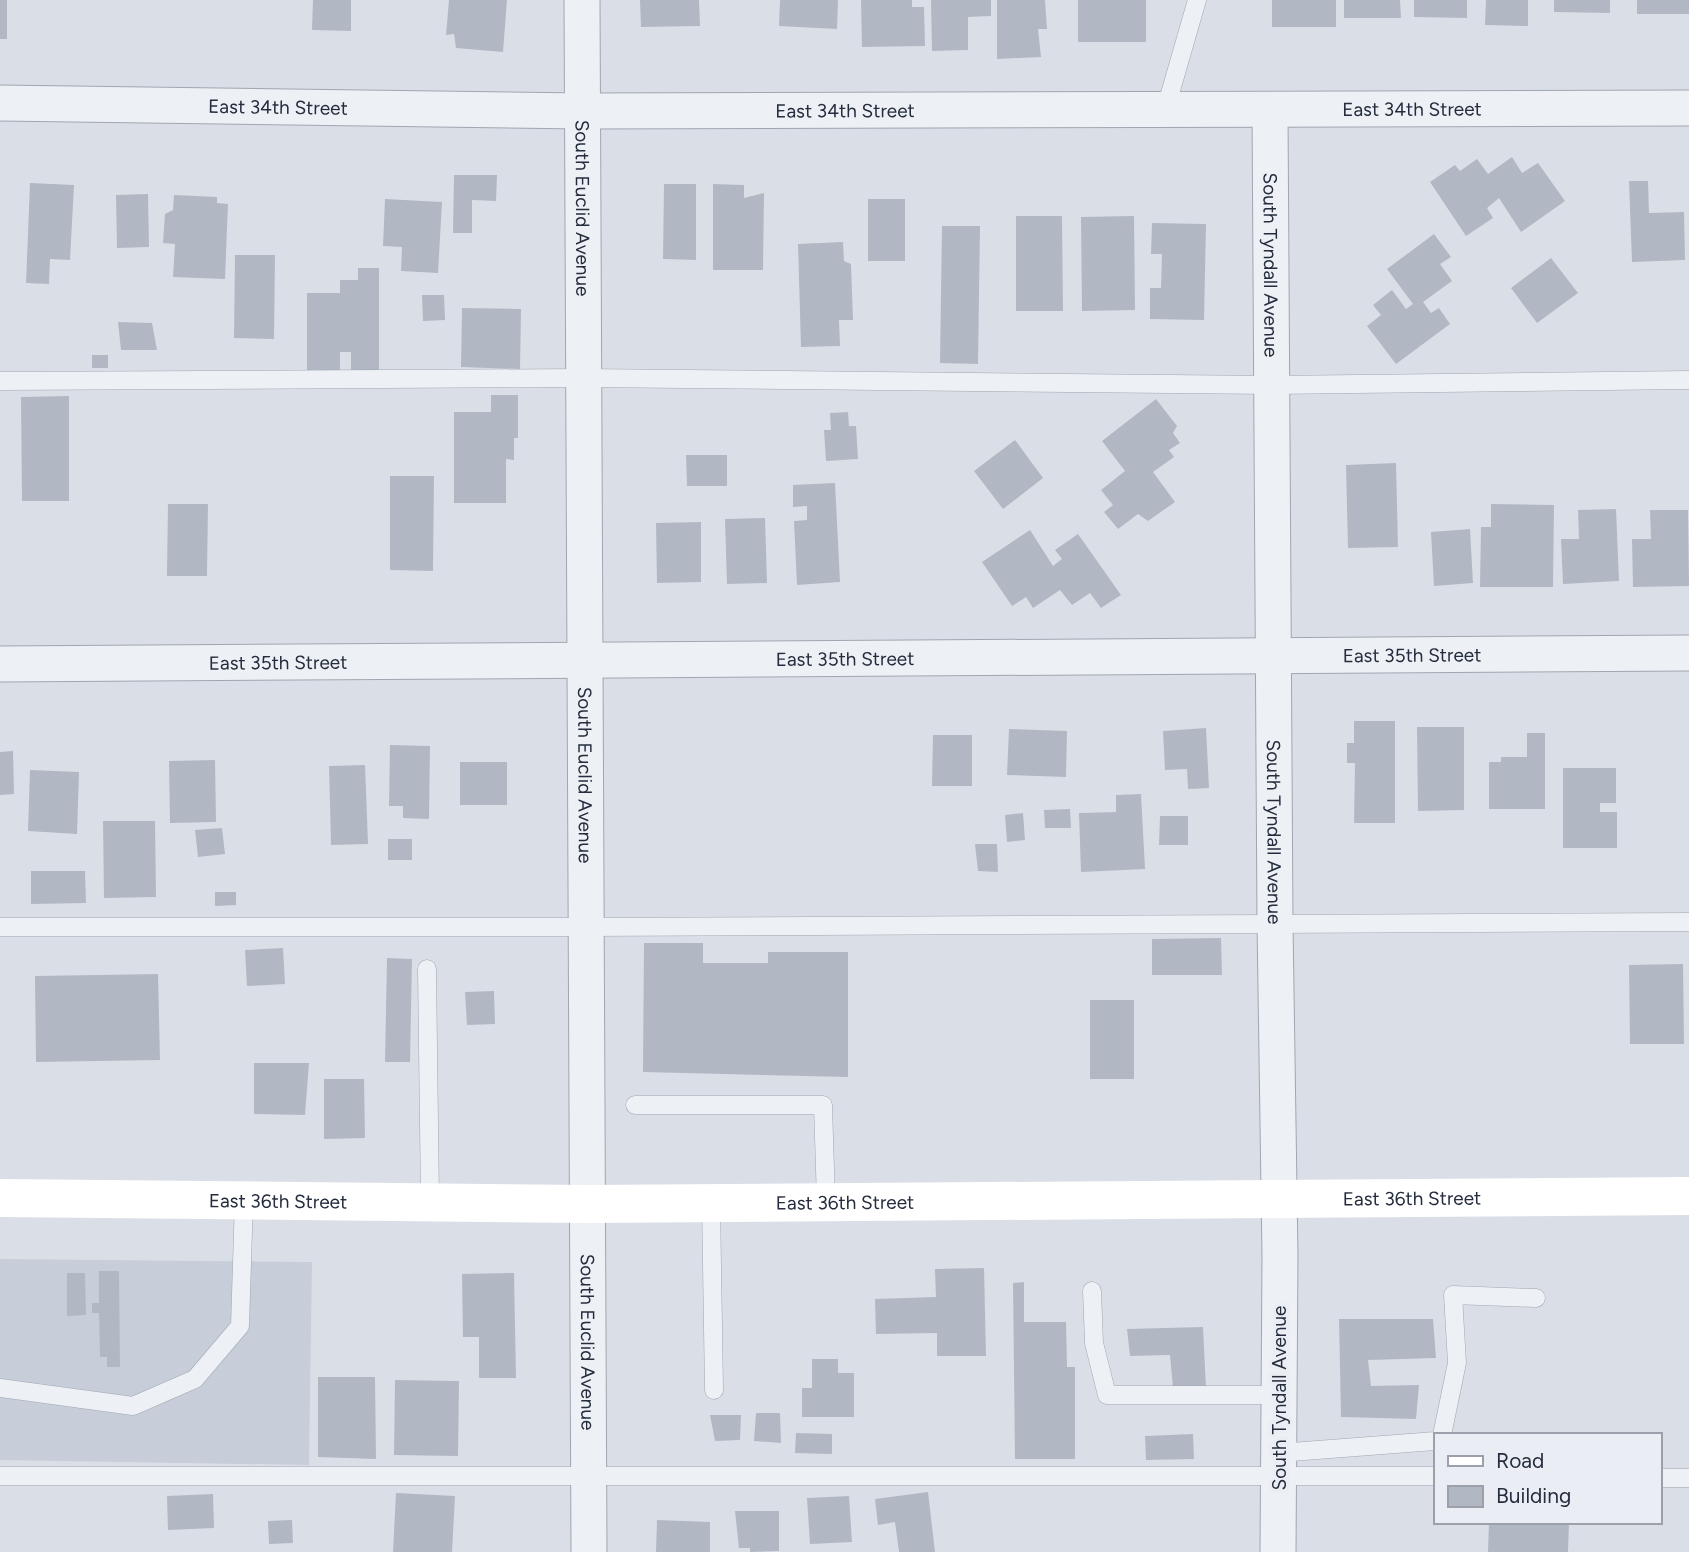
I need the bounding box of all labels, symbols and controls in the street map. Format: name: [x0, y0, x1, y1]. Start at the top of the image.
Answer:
street label: East 34th Street: [208, 94, 348, 119]
street label: East 34th Street: [1342, 97, 1482, 120]
street label: East 34th Street: [775, 99, 915, 122]
street label: South Euclid Avenue: [571, 120, 595, 296]
street label: South Tyndall Avenue: [1259, 172, 1283, 358]
street label: East 35th Street: [1343, 643, 1481, 667]
street label: East 35th Street: [776, 647, 914, 670]
street label: East 35th Street: [209, 650, 347, 674]
street label: South Euclid Avenue: [574, 687, 597, 863]
street label: South Tyndall Avenue: [1262, 739, 1287, 925]
street label: East 36th Street: [1343, 1186, 1481, 1210]
street label: East 36th Street: [209, 1189, 347, 1213]
street label: East 36th Street: [776, 1190, 914, 1214]
street label: South Euclid Avenue: [576, 1254, 600, 1430]
street label: South Tyndall Avenue: [1268, 1306, 1291, 1490]
legend: [1434, 1433, 1661, 1524]
text: Road: [1496, 1448, 1544, 1473]
text: Building: [1496, 1483, 1571, 1508]

